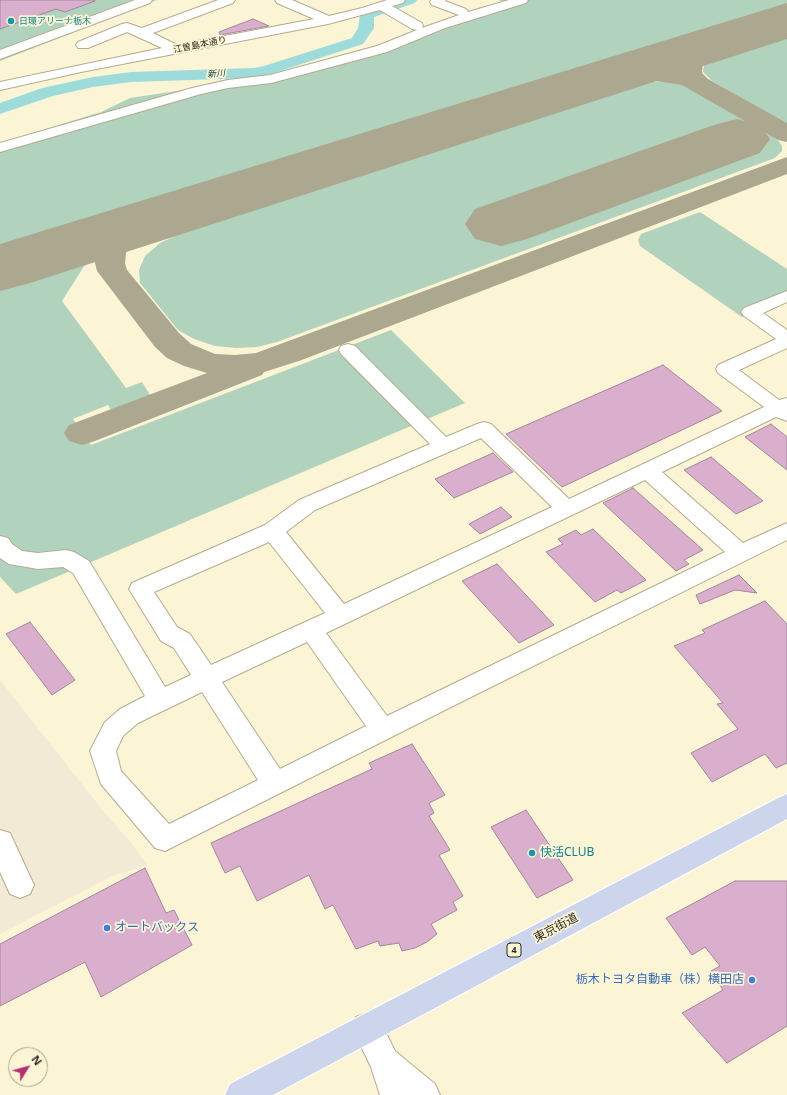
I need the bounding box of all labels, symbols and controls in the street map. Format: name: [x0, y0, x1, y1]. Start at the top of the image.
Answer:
marker: 日環アリーナ栃木: [6, 16, 16, 26]
place label: 日環アリーナ栃木: [19, 16, 91, 26]
street label: 江曽島本通り: [172, 35, 228, 55]
water label: 新川: [207, 68, 225, 80]
place label: 快活CLUB: [540, 846, 594, 860]
marker: 快活CLUB: [527, 848, 537, 858]
street label: 東京街道: [531, 910, 581, 946]
place label: オートバックス: [115, 921, 199, 935]
marker: オートバックス: [102, 923, 112, 933]
road number: 4: [507, 943, 521, 957]
place label: 栃木トヨタ自動車（株）横田店: [576, 973, 744, 987]
marker: 栃木トヨタ自動車（株）横田店: [747, 975, 757, 985]
north arrow: [8, 1047, 48, 1087]
text: N: [28, 1052, 46, 1068]

